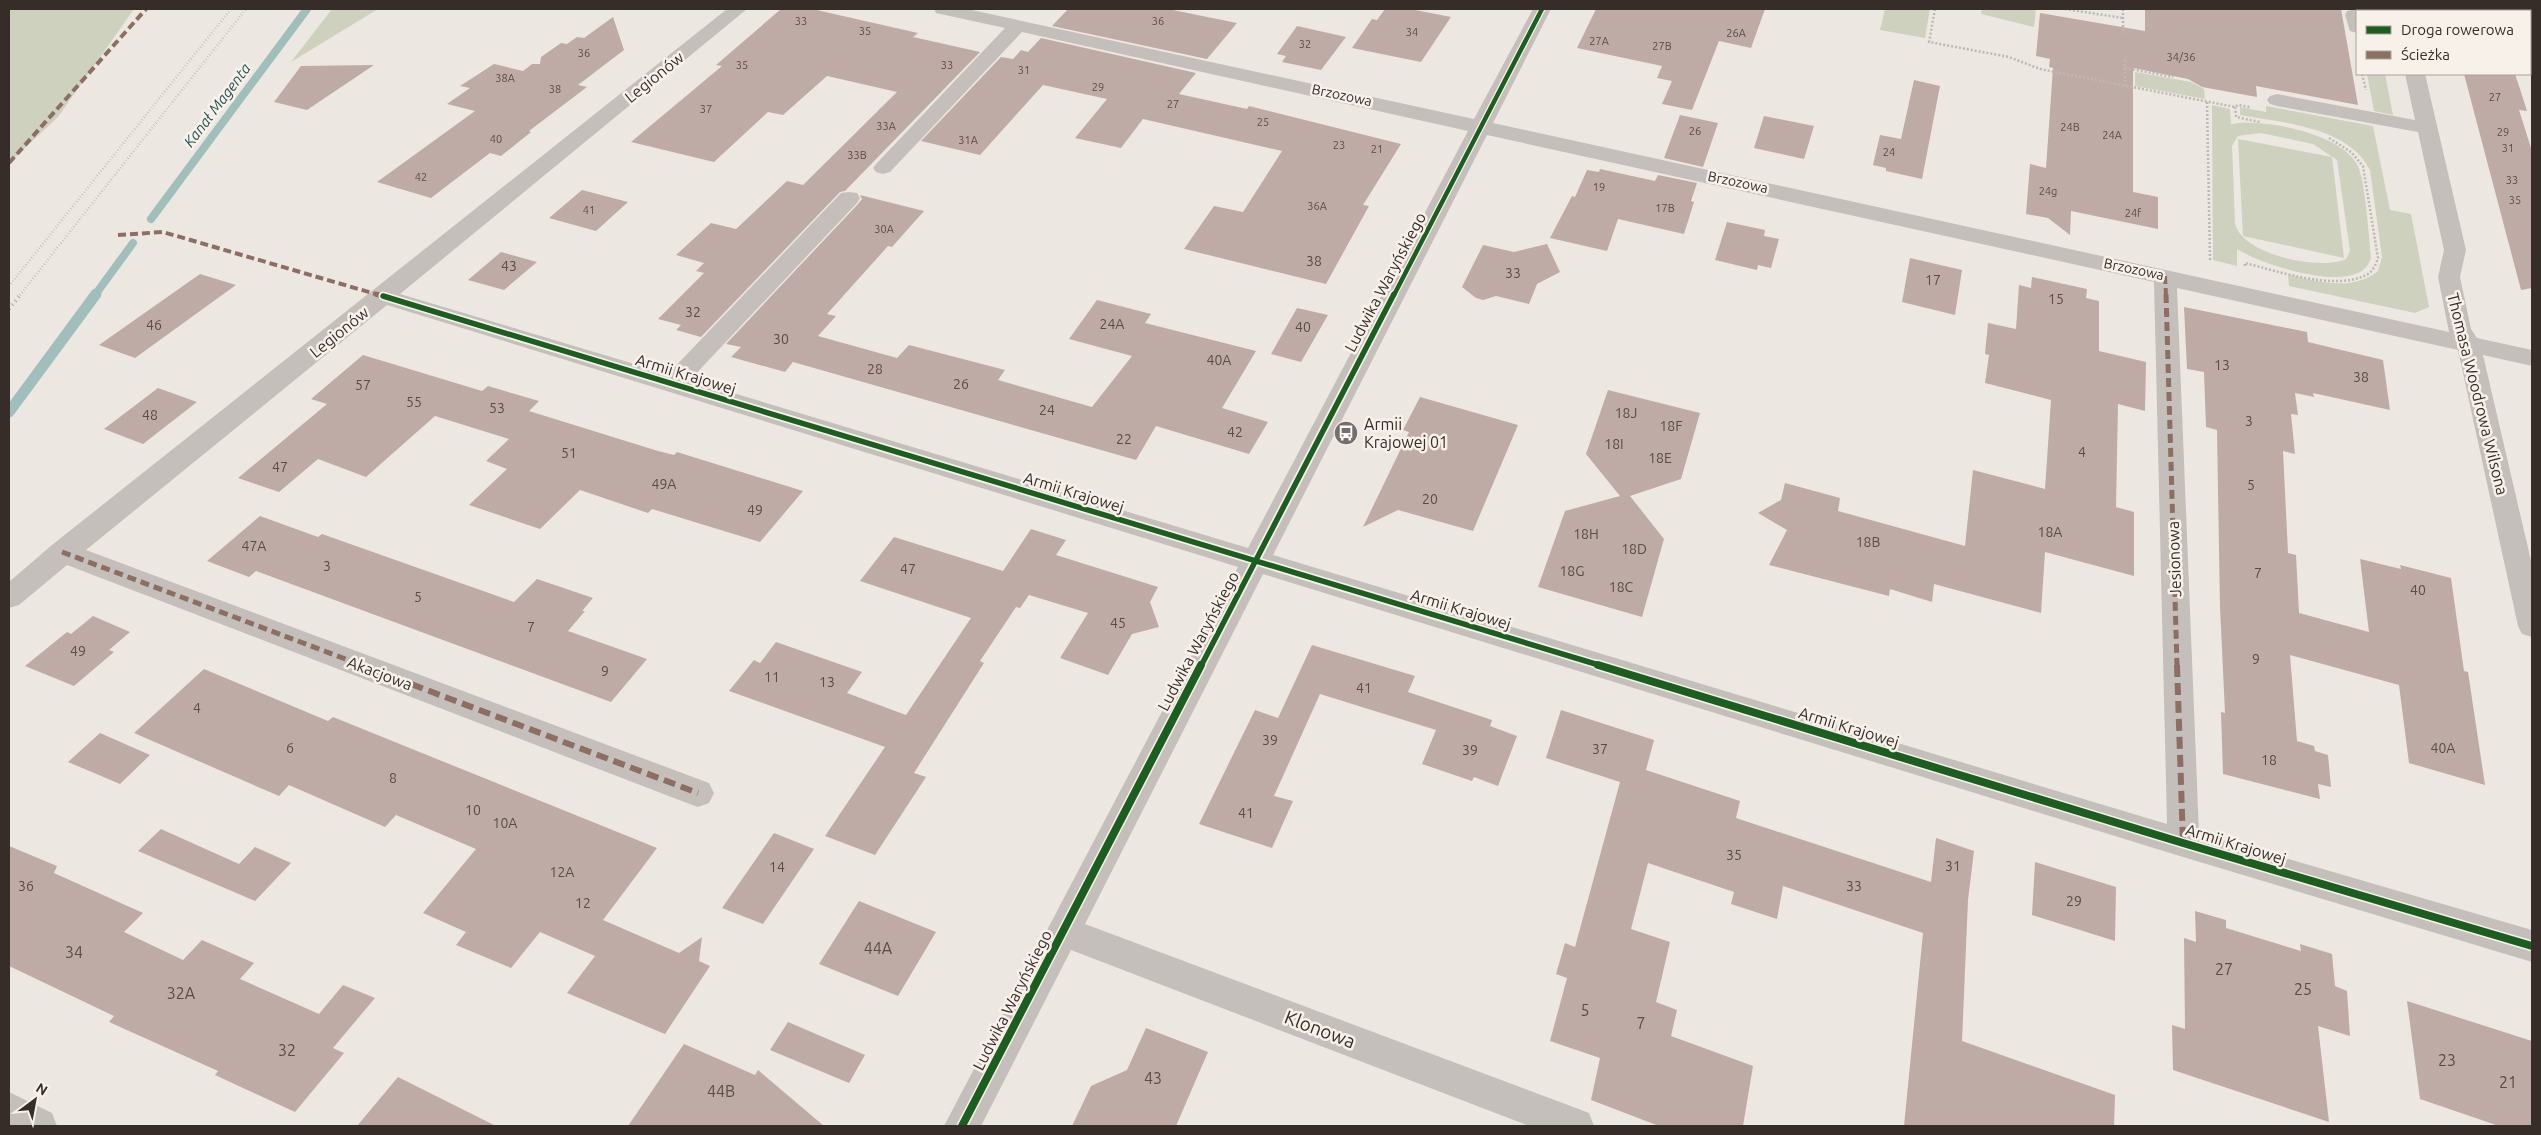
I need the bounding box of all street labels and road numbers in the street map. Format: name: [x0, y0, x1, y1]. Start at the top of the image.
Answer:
street label: Legionów: [621, 48, 687, 106]
street label: Brzozowa: [1310, 81, 1374, 109]
street label: Brzozowa: [1706, 168, 1770, 196]
street label: Ludwika Waryńskiego: [1341, 209, 1429, 355]
street label: Brzozowa: [2102, 255, 2166, 283]
street label: Thomasa Woodrowa Wilsona: [2444, 291, 2512, 497]
street label: Legionów: [306, 303, 372, 361]
street label: Armii Krajowej: [634, 350, 738, 398]
street label: Armii Krajowej: [1022, 468, 1126, 516]
street label: Jesionowa: [2164, 521, 2184, 597]
street label: Ludwika Waryńskiego: [1154, 568, 1242, 714]
street label: Armii Krajowej: [1409, 585, 1513, 633]
street label: Akacjowa: [345, 652, 415, 694]
street label: Armii Krajowej: [1797, 703, 1901, 751]
street label: Armii Krajowej: [2184, 820, 2288, 868]
street label: Ludwika Waryńskiego: [969, 927, 1055, 1073]
street label: Klonowa: [1281, 1005, 1359, 1053]

